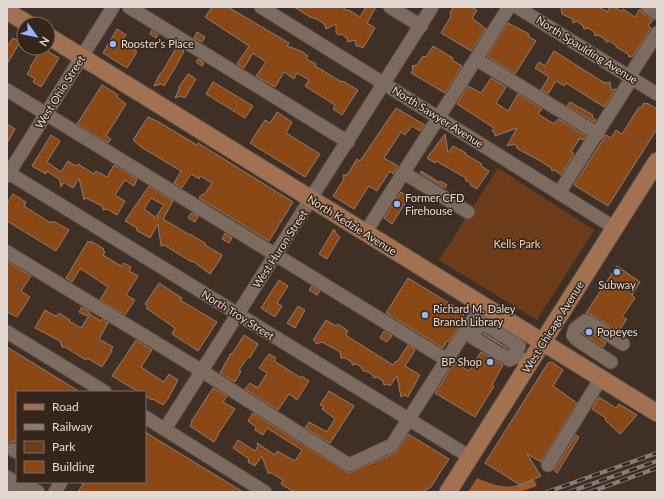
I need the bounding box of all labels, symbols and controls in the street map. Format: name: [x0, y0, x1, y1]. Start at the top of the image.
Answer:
street label: North Spaulding Avenue: [534, 13, 641, 86]
north arrow: [16, 16, 56, 56]
text: N: [37, 35, 53, 49]
place label: Rooster’s Place: [121, 37, 194, 50]
marker: Rooster’s Place: [108, 39, 118, 49]
street label: West Ohio Street: [32, 53, 87, 131]
street label: North Sawyer Avenue: [390, 83, 487, 150]
place label: Former CFD Firehouse: [405, 191, 464, 217]
street label: North Kedzie Avenue: [305, 192, 399, 257]
marker: Former CFD Firehouse: [392, 199, 402, 209]
street label: West Huron Street: [249, 207, 310, 290]
park label: Kells Park: [494, 237, 541, 250]
marker: Subway: [612, 267, 622, 277]
street label: West Chicago Avenue: [519, 278, 586, 375]
place label: Subway: [598, 278, 636, 291]
street label: North Troy Street: [199, 287, 277, 342]
place label: Richard M. Daley Branch Library: [433, 302, 516, 328]
marker: Richard M. Daley Branch Library: [420, 310, 430, 320]
place label: Popeyes: [597, 325, 638, 338]
marker: Popeyes: [584, 327, 594, 337]
place label: BP Shop: [441, 355, 482, 368]
marker: BP Shop: [485, 357, 495, 367]
legend: [16, 391, 146, 483]
text: Road: [52, 399, 79, 414]
text: Railway: [52, 419, 93, 434]
text: Park: [52, 439, 76, 454]
text: Building: [52, 459, 95, 474]

